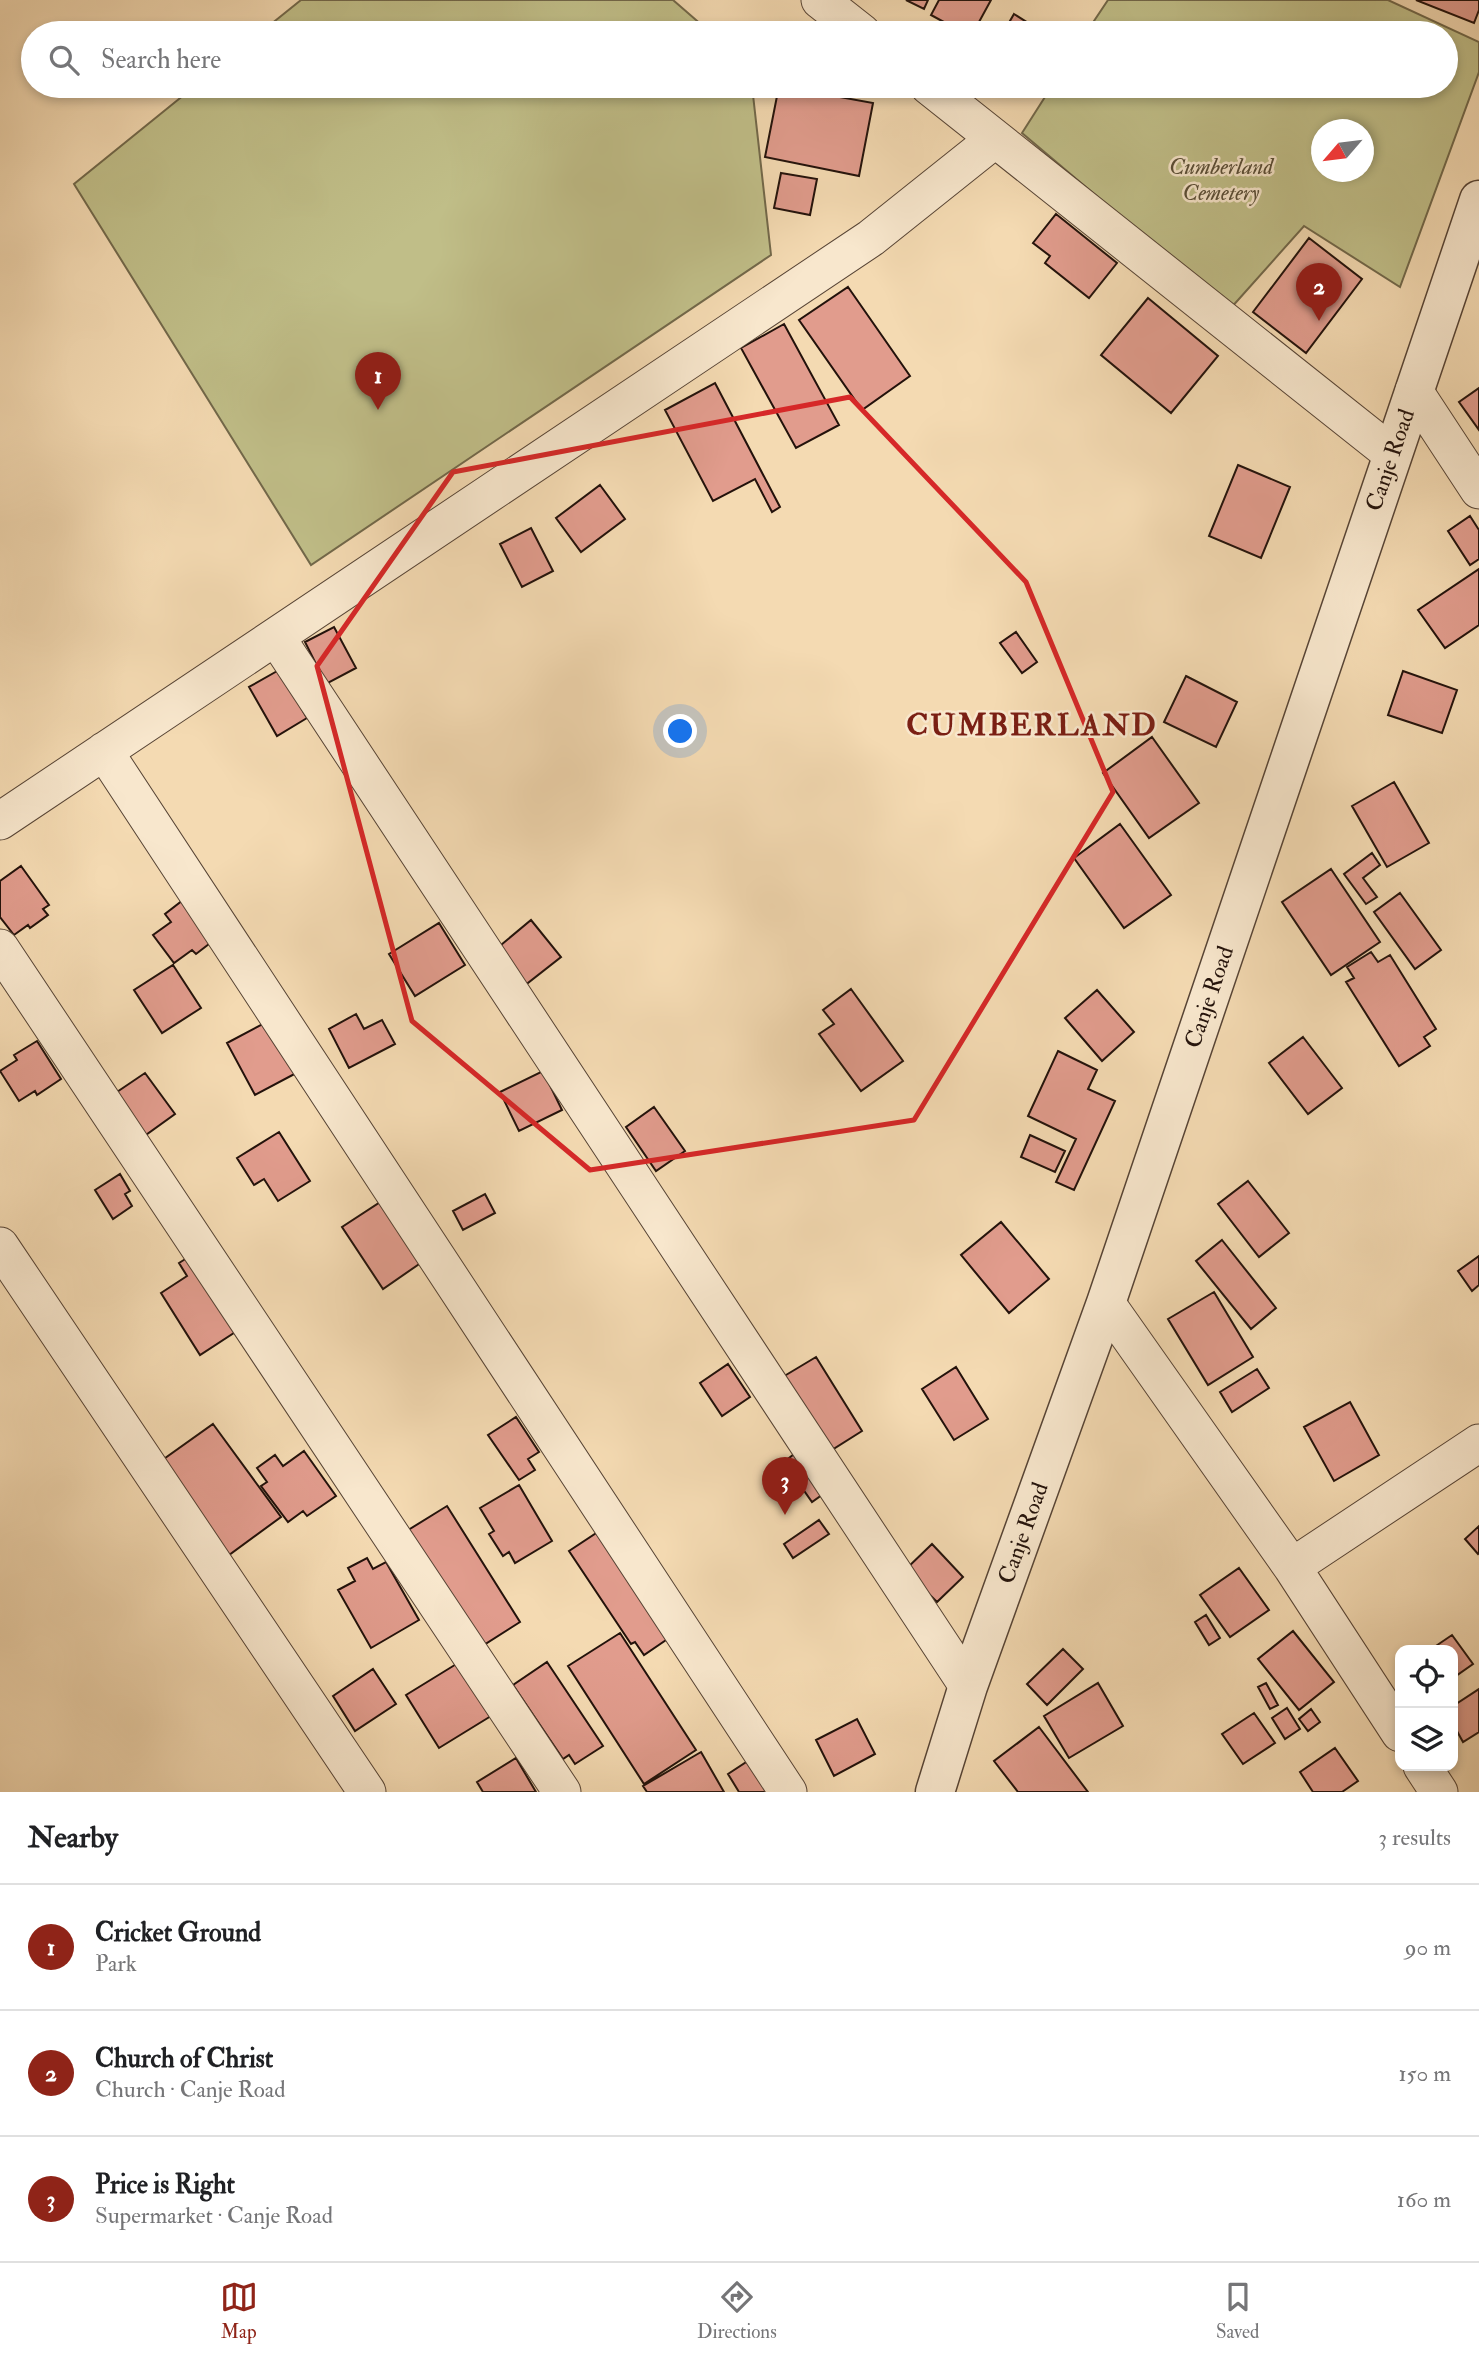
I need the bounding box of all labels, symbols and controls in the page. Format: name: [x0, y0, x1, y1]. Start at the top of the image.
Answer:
search box: [21, 21, 1458, 98]
icon: search: [45, 41, 83, 79]
text: Search here: [101, 44, 221, 76]
north arrow: [1311, 119, 1374, 182]
park label: Cumberland Cemetery: [1169, 152, 1274, 207]
pin: 2: [1296, 263, 1342, 321]
pin: 1: [355, 352, 401, 410]
street label: Canje Road: [1359, 405, 1421, 515]
district label: CUMBERLAND: [906, 707, 1158, 744]
your location: [663, 714, 697, 748]
street label: Canje Road: [1178, 942, 1240, 1052]
pin: 3: [762, 1457, 808, 1515]
street label: Canje Road: [991, 1478, 1055, 1588]
map controls: [1395, 1645, 1458, 1771]
button: locate: [1395, 1645, 1458, 1708]
button: layers: [1395, 1708, 1458, 1771]
text: Nearby: [28, 1819, 118, 1856]
text: 3 results: [1378, 1823, 1451, 1852]
text: Cricket Ground: [95, 1917, 261, 1949]
text: 1: [47, 1933, 55, 1962]
text: 90 m: [1405, 1933, 1451, 1962]
text: Park: [95, 1949, 137, 1978]
text: Church of Christ: [95, 2043, 273, 2075]
text: 2: [45, 2059, 57, 2088]
text: 150 m: [1398, 2059, 1451, 2088]
text: Church · Canje Road: [95, 2075, 286, 2104]
text: Price is Right: [95, 2169, 235, 2201]
text: 3: [47, 2185, 55, 2214]
text: 160 m: [1397, 2185, 1451, 2214]
text: Supermarket · Canje Road: [95, 2201, 333, 2230]
tab: Map: [220, 2278, 258, 2344]
tab: Directions: [697, 2278, 777, 2344]
tab: Saved: [1216, 2278, 1259, 2344]

